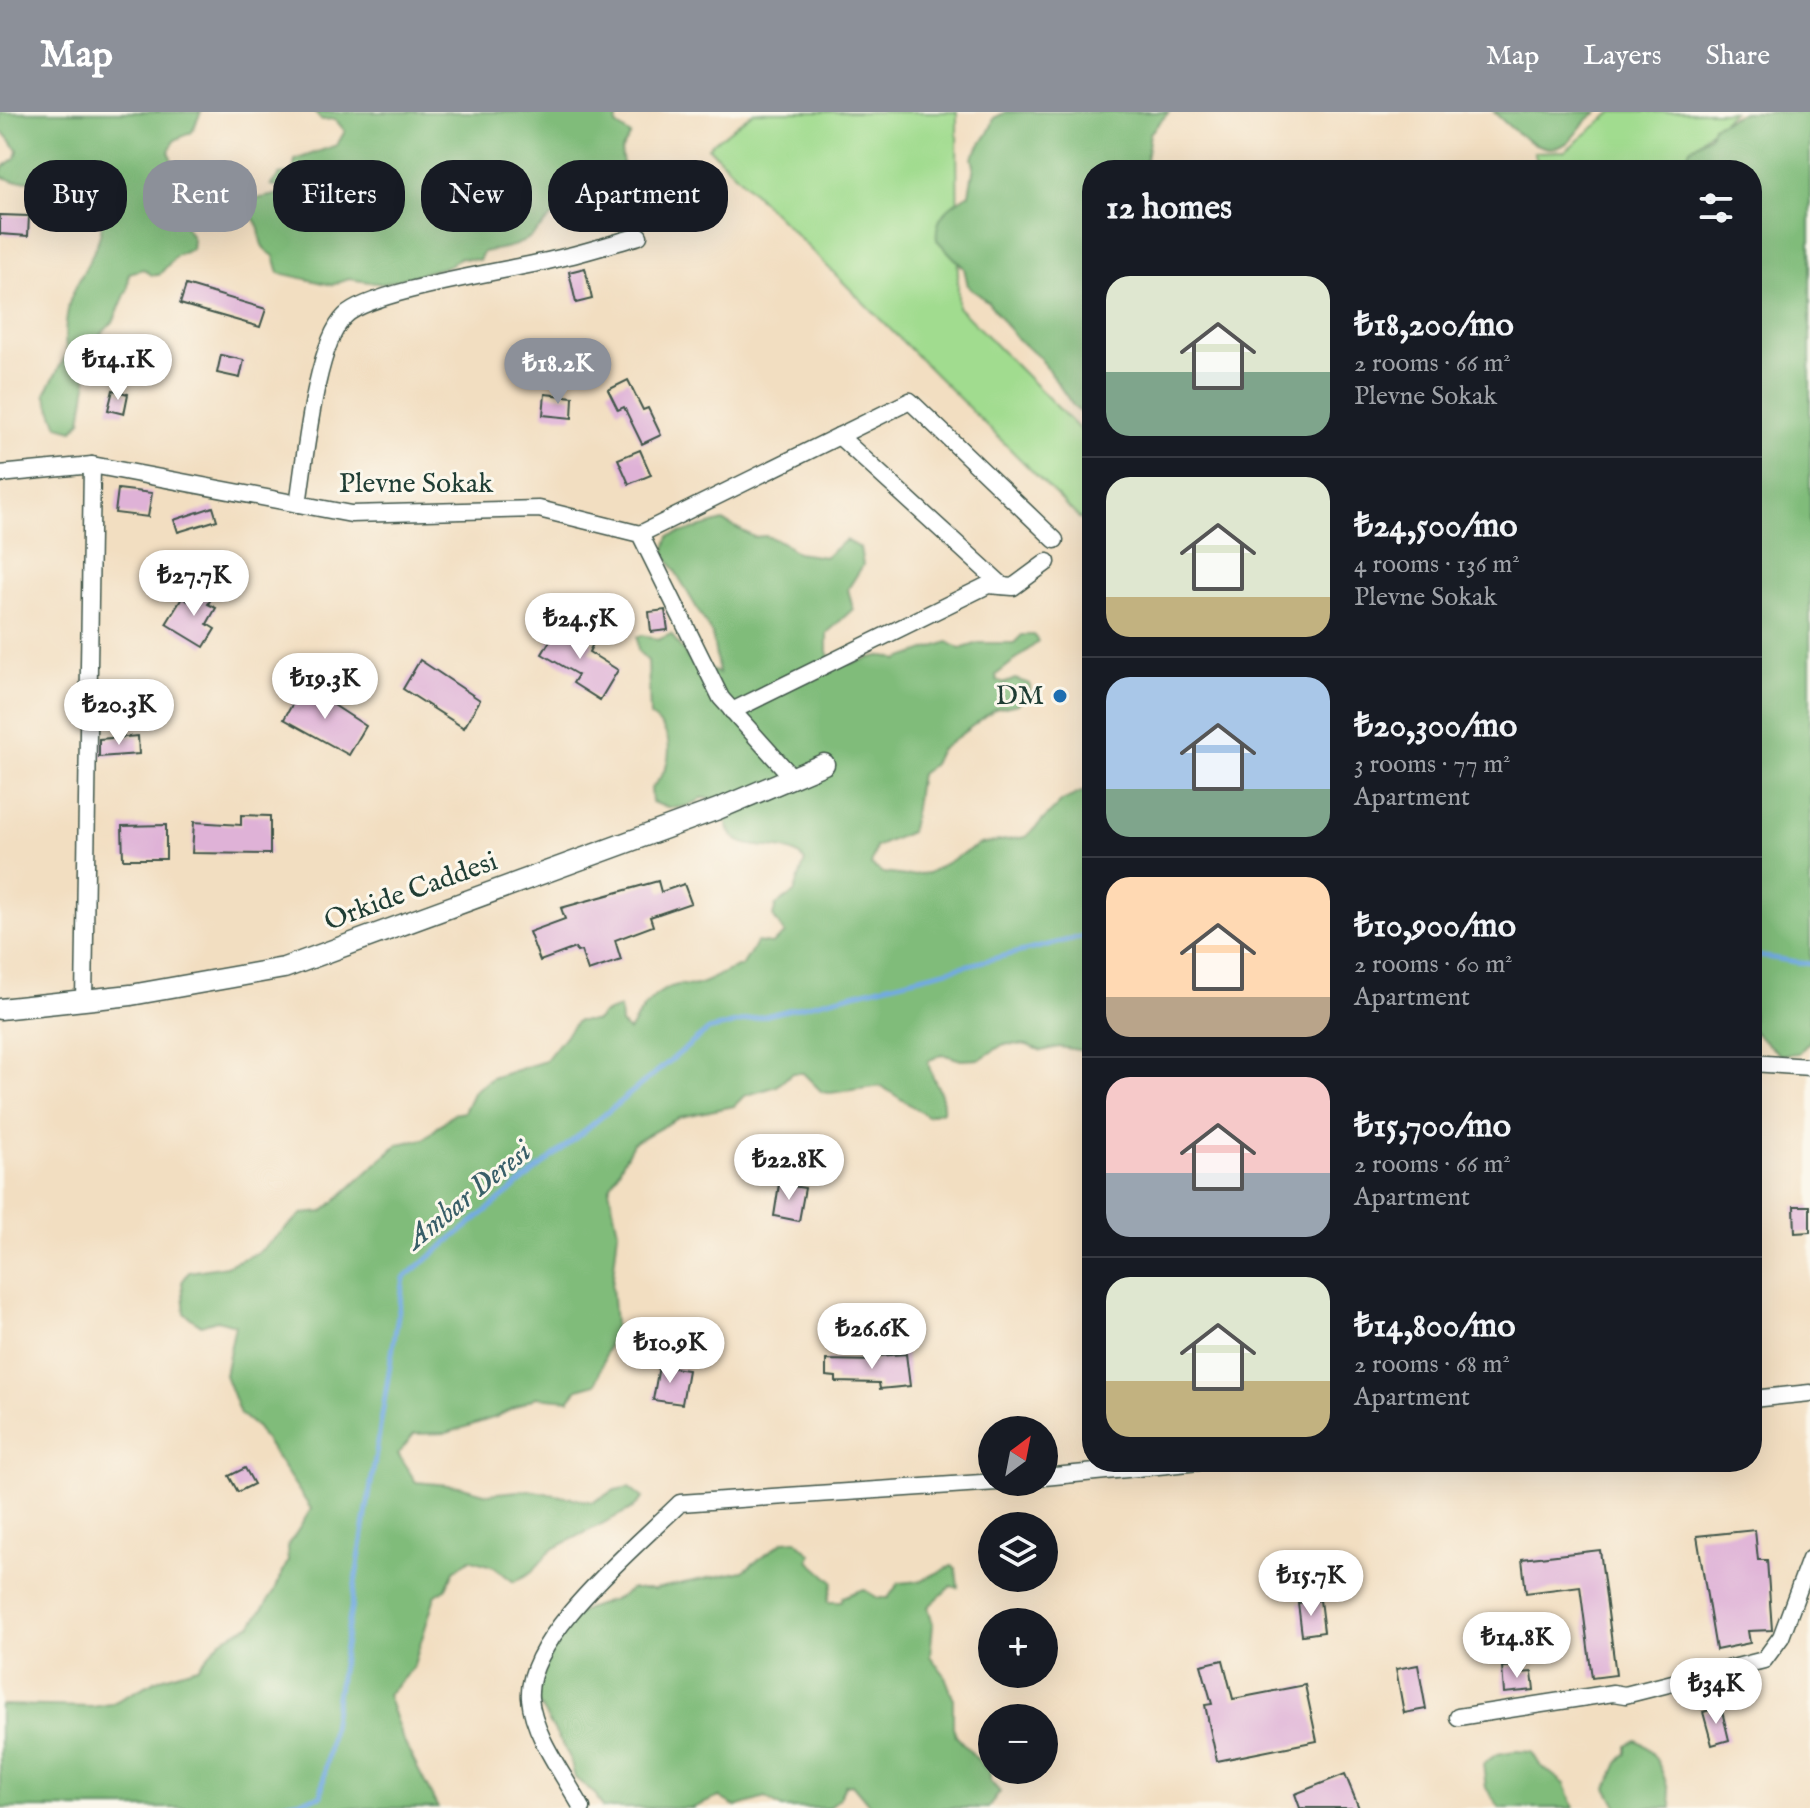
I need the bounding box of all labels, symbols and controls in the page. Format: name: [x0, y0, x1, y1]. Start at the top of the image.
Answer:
text: Map: [40, 32, 113, 80]
text: Map: [1486, 39, 1539, 74]
text: Layers: [1583, 39, 1662, 74]
text: Share: [1706, 39, 1770, 74]
chip: Buy: [24, 160, 127, 232]
chip: Rent: [143, 160, 257, 232]
chip: Filters: [273, 160, 405, 232]
chip: New: [421, 160, 532, 232]
chip: Apartment: [548, 160, 728, 232]
icon: filters: [1694, 186, 1738, 230]
text: 12 homes: [1106, 187, 1232, 230]
text: ₺18,200/mo: [1354, 304, 1514, 347]
icon: home: [1170, 308, 1266, 404]
pin: ₺14.1K: [53, 334, 183, 402]
pin: ₺18.2K: [493, 338, 623, 406]
text: ₺14.1K: [82, 343, 154, 376]
text: ₺18.2K: [522, 347, 594, 380]
text: 2 rooms · 66 m²: [1354, 347, 1511, 380]
text: Plevne Sokak: [1354, 380, 1497, 413]
street label: Plevne Sokak: [339, 467, 494, 502]
text: ₺24,500/mo: [1354, 505, 1518, 548]
icon: home: [1170, 509, 1266, 605]
text: 4 rooms · 136 m²: [1354, 548, 1520, 581]
pin: ₺27.7K: [129, 550, 259, 618]
text: ₺27.7K: [157, 559, 231, 592]
text: Plevne Sokak: [1354, 581, 1497, 614]
pin: ₺24.5K: [515, 593, 645, 661]
text: ₺24.5K: [543, 602, 617, 635]
pin: ₺19.3K: [260, 653, 390, 721]
text: ₺19.3K: [290, 662, 360, 695]
pin: ₺20.3K: [54, 679, 184, 747]
place label: DM: [995, 679, 1044, 714]
marker: DM: [1051, 687, 1069, 705]
text: ₺20.3K: [82, 688, 156, 721]
text: ₺20,300/mo: [1354, 705, 1517, 748]
icon: home: [1170, 709, 1266, 805]
text: 3 rooms · 77 m²: [1354, 748, 1511, 781]
text: Apartment: [1354, 781, 1470, 814]
street label: Orkide Caddesi: [320, 844, 502, 940]
text: ₺10,900/mo: [1354, 905, 1516, 948]
icon: home: [1170, 909, 1266, 1005]
text: 2 rooms · 60 m²: [1354, 948, 1513, 981]
text: Apartment: [1354, 981, 1470, 1014]
text: ₺15,700/mo: [1354, 1105, 1511, 1148]
icon: home: [1170, 1109, 1266, 1205]
water label: Ambar Deresi: [396, 1132, 542, 1260]
pin: ₺22.8K: [724, 1134, 854, 1202]
text: ₺22.8K: [752, 1143, 826, 1176]
text: 2 rooms · 66 m²: [1354, 1148, 1511, 1181]
text: Apartment: [1354, 1181, 1470, 1214]
pin: ₺26.6K: [807, 1303, 937, 1371]
text: ₺14,800/mo: [1354, 1305, 1516, 1348]
icon: home: [1170, 1309, 1266, 1405]
text: ₺26.6K: [835, 1312, 909, 1345]
pin: ₺10.9K: [605, 1317, 735, 1385]
text: ₺10.9K: [634, 1326, 706, 1359]
text: 2 rooms · 68 m²: [1354, 1348, 1510, 1381]
text: Apartment: [1354, 1381, 1470, 1414]
north arrow: [978, 1416, 1058, 1496]
map controls: [978, 1416, 1058, 1784]
button: layers: [978, 1512, 1058, 1592]
pin: ₺15.7K: [1246, 1550, 1376, 1618]
text: ₺15.7K: [1276, 1559, 1346, 1592]
button: +: [978, 1608, 1058, 1688]
pin: ₺14.8K: [1452, 1612, 1582, 1680]
text: ₺14.8K: [1481, 1621, 1553, 1654]
pin: ₺34K: [1669, 1658, 1763, 1726]
text: ₺34K: [1688, 1667, 1744, 1700]
button: −: [978, 1704, 1058, 1784]

